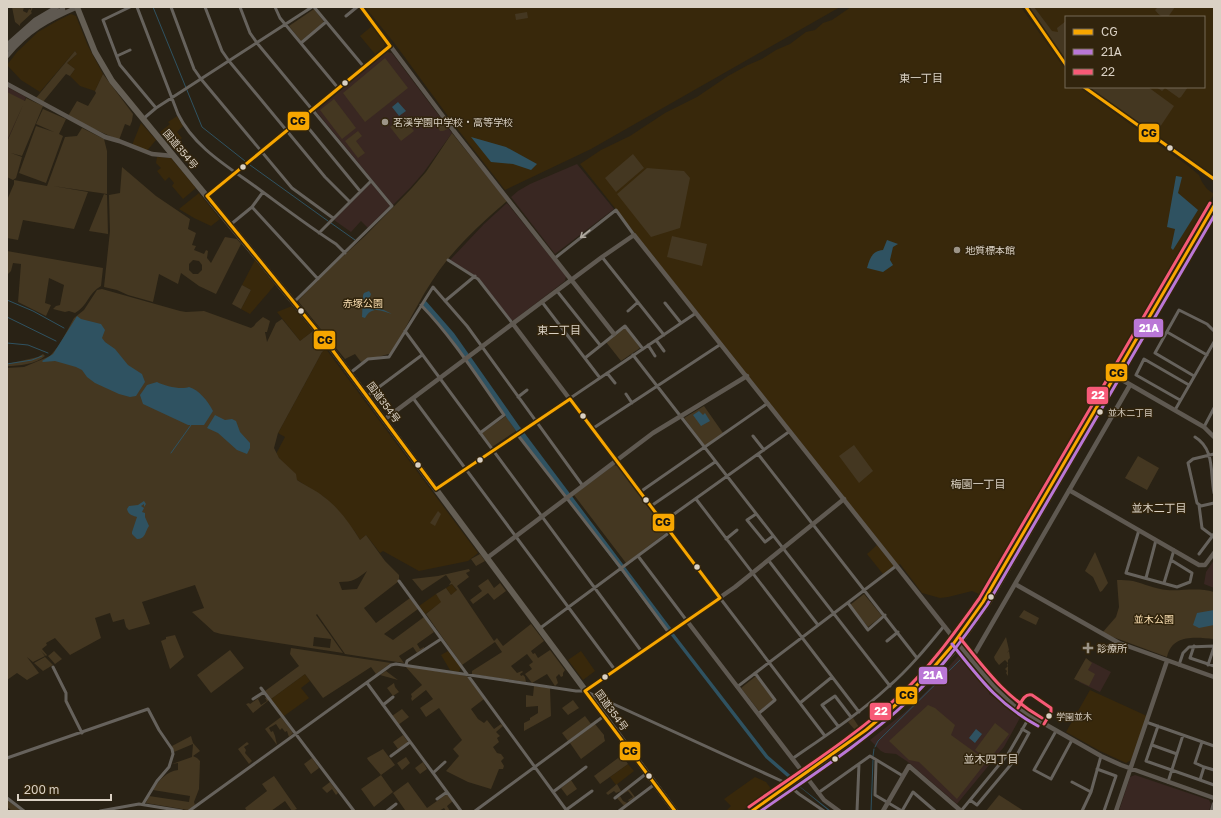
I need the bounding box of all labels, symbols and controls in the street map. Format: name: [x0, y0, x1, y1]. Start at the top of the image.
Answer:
legend: [1065, 16, 1205, 88]
text: CG: [1101, 24, 1118, 39]
text: 21A: [1101, 44, 1122, 59]
text: 22: [1101, 64, 1115, 79]
district label: 東一丁目: [899, 71, 943, 84]
unlabelled marker: [340, 78, 350, 88]
line badge: CG: [287, 111, 310, 131]
text: CG: [290, 114, 306, 127]
place label: 茗渓学園中学校・高等学校: [393, 116, 513, 128]
marker: 茗渓学園中学校・高等学校: [380, 117, 390, 127]
line badge: CG: [1138, 123, 1160, 143]
text: CG: [1141, 126, 1157, 139]
street label: 国道354号: [161, 127, 201, 171]
unlabelled marker: [1165, 143, 1175, 153]
unlabelled marker: [238, 162, 248, 172]
one-way arrow: [580, 230, 591, 239]
place label: 地質標本館: [965, 244, 1015, 256]
marker: 地質標本館: [952, 245, 962, 255]
park label: 赤塚公園: [343, 297, 383, 309]
unlabelled marker: [296, 306, 306, 316]
line badge: 21A: [1133, 318, 1164, 338]
text: 21A: [1139, 321, 1159, 334]
district label: 東二丁目: [537, 323, 581, 336]
line badge: CG: [313, 330, 336, 350]
text: CG: [317, 333, 333, 346]
line badge: CG: [1105, 363, 1128, 382]
text: CG: [1109, 366, 1125, 379]
street label: 国道354号: [365, 379, 403, 425]
line badge: 22: [1086, 386, 1109, 405]
text: 22: [1091, 388, 1105, 401]
marker: 並木二丁目: [1095, 407, 1105, 417]
place label: 並木二丁目: [1108, 407, 1153, 418]
unlabelled marker: [578, 411, 588, 421]
unlabelled marker: [475, 455, 485, 465]
unlabelled marker: [413, 460, 423, 470]
district label: 梅園一丁目: [951, 477, 1006, 490]
unlabelled marker: [641, 495, 651, 505]
district label: 並木二丁目: [1132, 501, 1187, 514]
line badge: CG: [652, 513, 675, 532]
text: CG: [655, 515, 671, 528]
unlabelled marker: [692, 562, 702, 572]
unlabelled marker: [986, 592, 996, 602]
park label: 並木公園: [1134, 613, 1174, 625]
marker: 診療所: [1082, 642, 1094, 654]
place label: 診療所: [1097, 642, 1127, 654]
line badge: 21A: [918, 666, 948, 685]
text: 21A: [923, 668, 943, 681]
unlabelled marker: [600, 672, 610, 682]
line badge: CG: [895, 686, 918, 705]
street label: 国道354号: [593, 687, 631, 733]
text: CG: [899, 688, 915, 701]
line badge: 22: [869, 702, 892, 721]
text: 22: [874, 704, 888, 717]
marker: 学園並木: [1044, 711, 1054, 721]
place label: 学園並木: [1056, 711, 1092, 722]
line badge: CG: [619, 741, 641, 761]
text: CG: [622, 744, 638, 757]
district label: 並木四丁目: [964, 752, 1019, 765]
unlabelled marker: [830, 754, 840, 764]
unlabelled marker: [644, 771, 654, 781]
scale bar: [18, 776, 111, 802]
text: 200 m: [24, 782, 59, 797]

